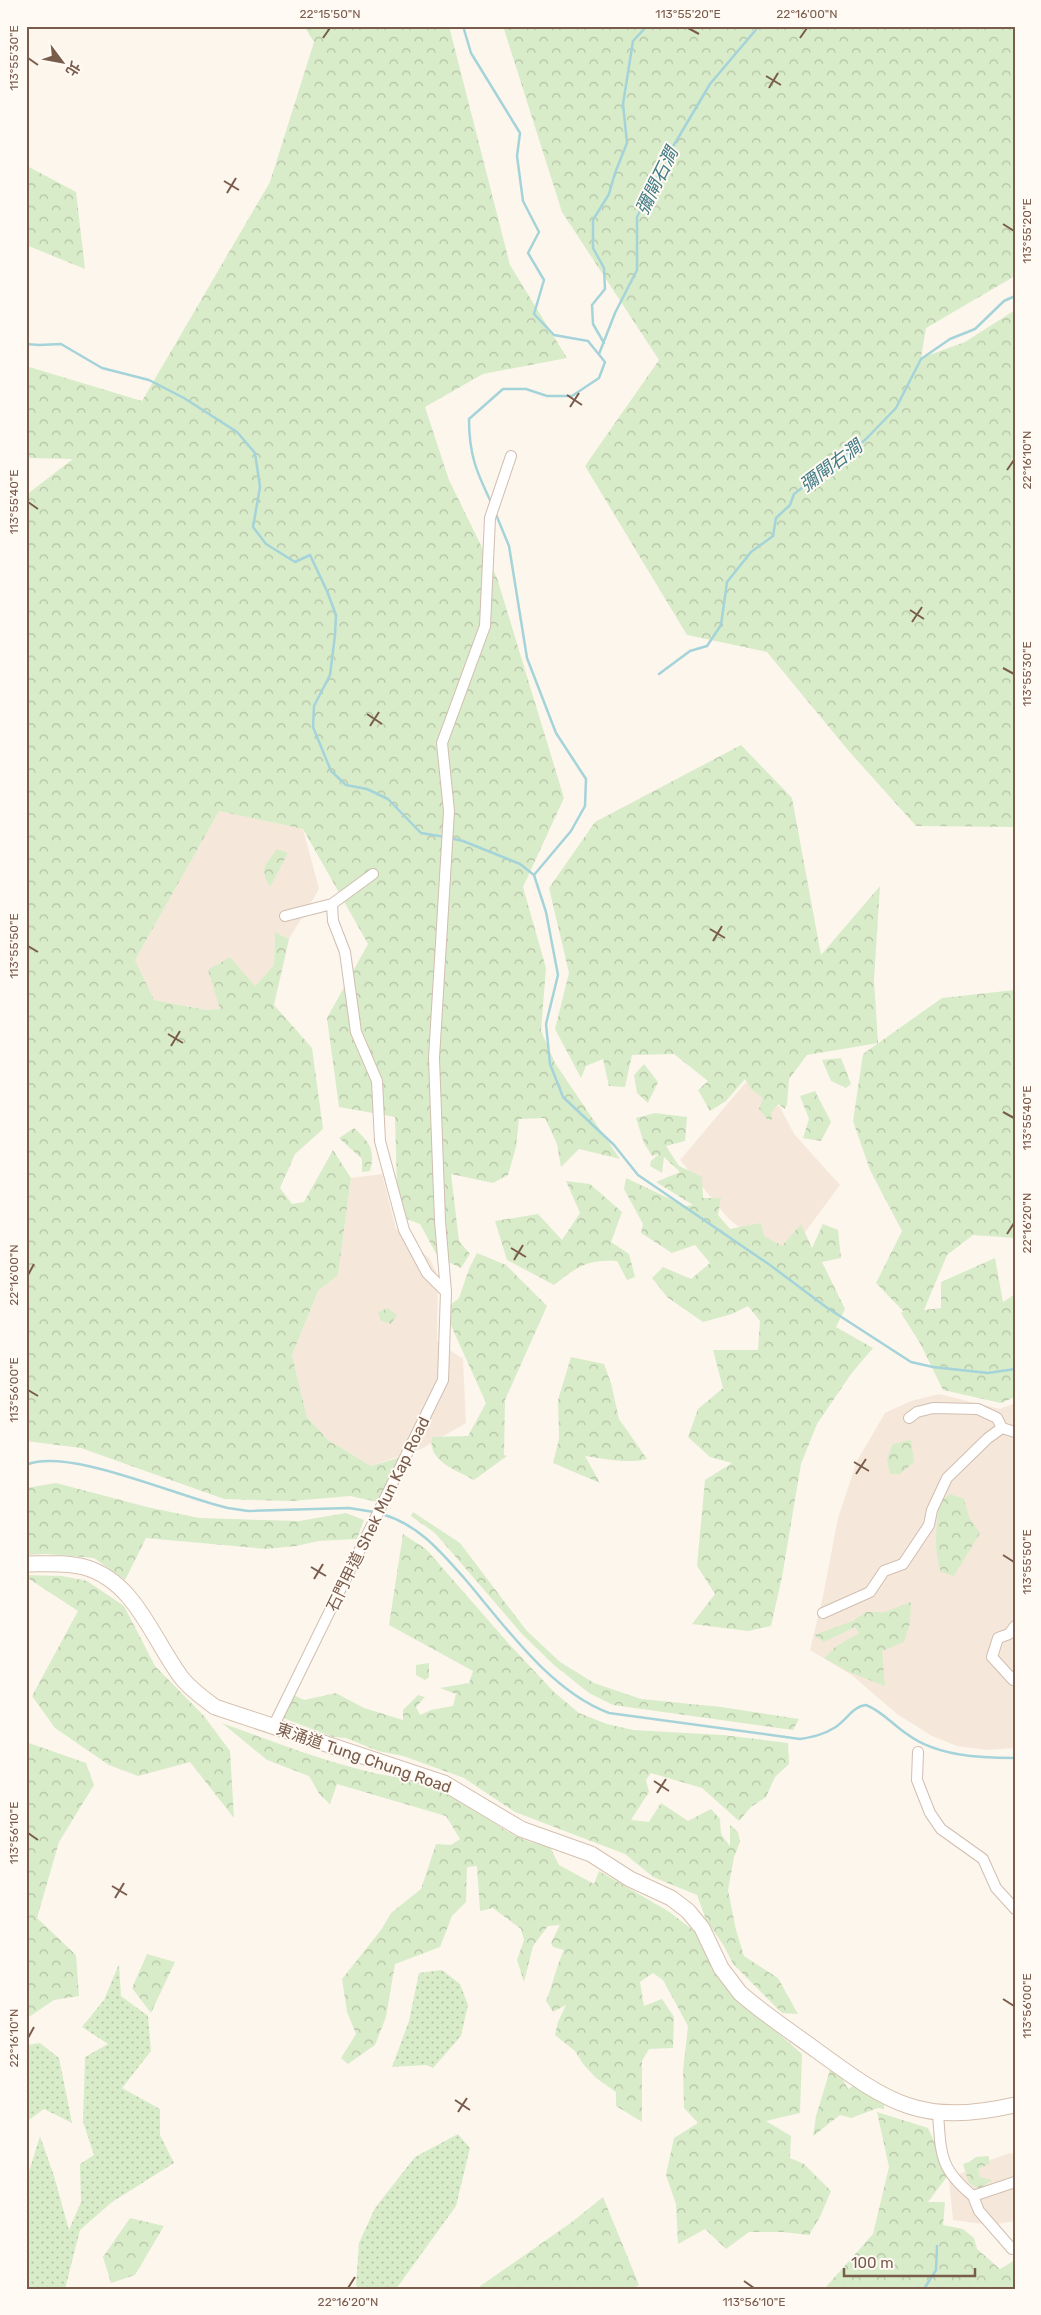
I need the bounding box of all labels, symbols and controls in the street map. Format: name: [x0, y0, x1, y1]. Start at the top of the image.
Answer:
text: 22°15'50"N: [299, 7, 361, 21]
text: 113°55'20"E: [655, 7, 721, 21]
text: 22°16'00"N: [776, 7, 838, 21]
text: 113°55'30"E: [7, 25, 21, 91]
north arrow: [38, 38, 88, 88]
text: 北: [62, 58, 84, 79]
water label: 彌閘石澗: [631, 141, 684, 218]
text: 113°55'20"E: [1020, 198, 1034, 264]
text: 22°16'10"N: [1020, 431, 1034, 489]
water label: 彌閘右澗: [796, 434, 869, 496]
text: 113°55'40"E: [7, 469, 21, 535]
text: 113°55'30"E: [1020, 641, 1034, 707]
text: 113°55'50"E: [7, 913, 21, 979]
text: 113°55'40"E: [1020, 1085, 1034, 1151]
text: 22°16'20"N: [1020, 1193, 1034, 1253]
text: 22°16'00"N: [7, 1244, 21, 1306]
text: 113°56'00"E: [7, 1357, 21, 1423]
street label: 石門甲道 Shek Mun Kap Road: [322, 1414, 434, 1614]
text: 113°55'50"E: [1020, 1529, 1034, 1595]
street label: 東涌道 Tung Chung Road: [274, 1719, 454, 1797]
text: 113°56'10"E: [7, 1801, 21, 1865]
text: 113°56'00"E: [1020, 1973, 1034, 2039]
text: 22°16'10"N: [7, 2009, 21, 2067]
scale bar: [844, 2245, 975, 2277]
text: 100 m: [851, 2254, 893, 2272]
text: 22°16'20"N: [318, 2295, 378, 2309]
text: 113°56'10"E: [722, 2295, 786, 2309]

